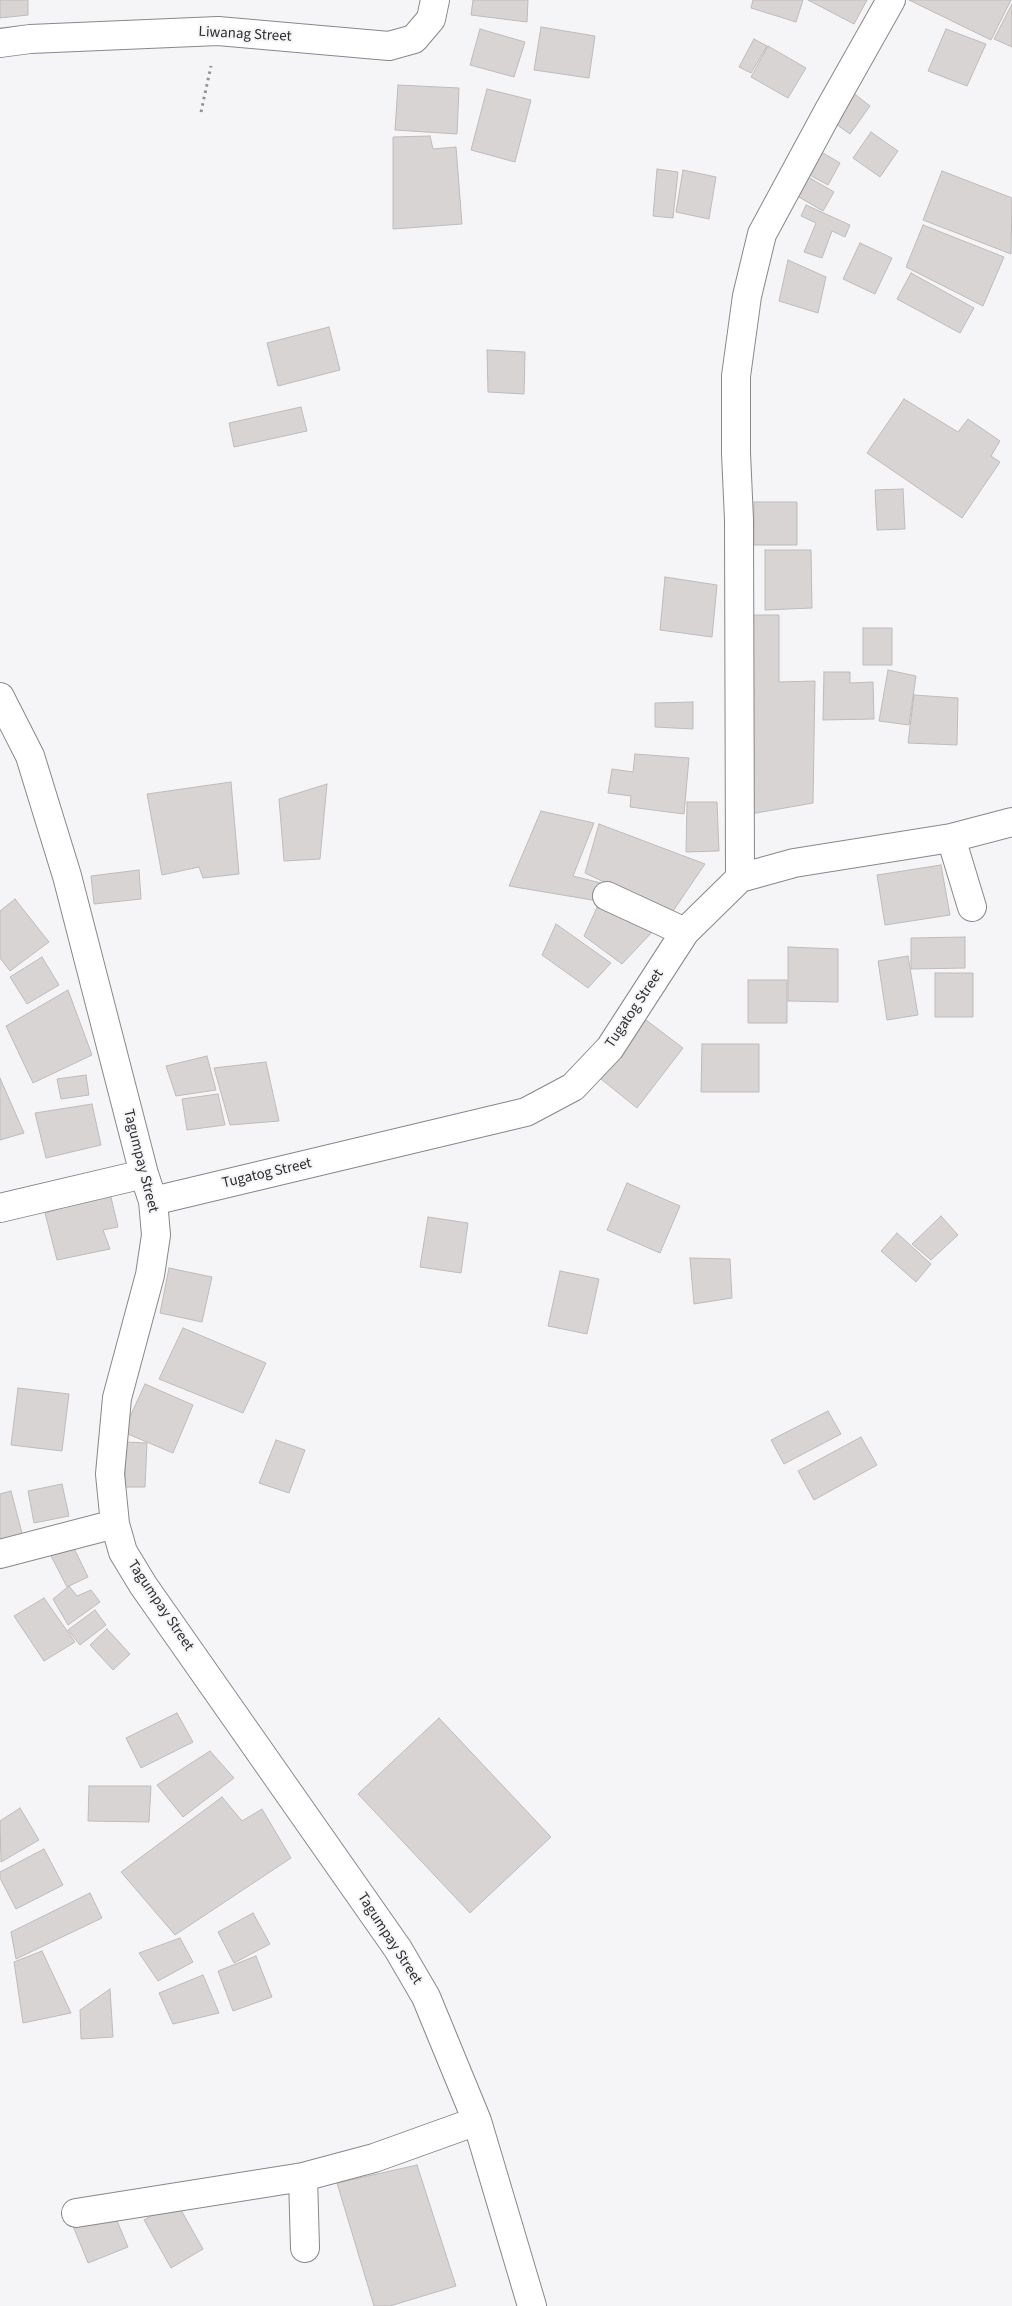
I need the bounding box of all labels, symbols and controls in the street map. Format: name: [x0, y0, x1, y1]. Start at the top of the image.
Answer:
street label: Liwanag Street: [198, 24, 292, 46]
street label: Tugatog Street: [602, 966, 668, 1052]
street label: Tagumpay Street: [118, 1107, 162, 1215]
street label: Tugatog Street: [220, 1155, 314, 1193]
street label: Tagumpay Street: [123, 1557, 197, 1655]
street label: Tagumpay Street: [353, 1890, 425, 1988]

